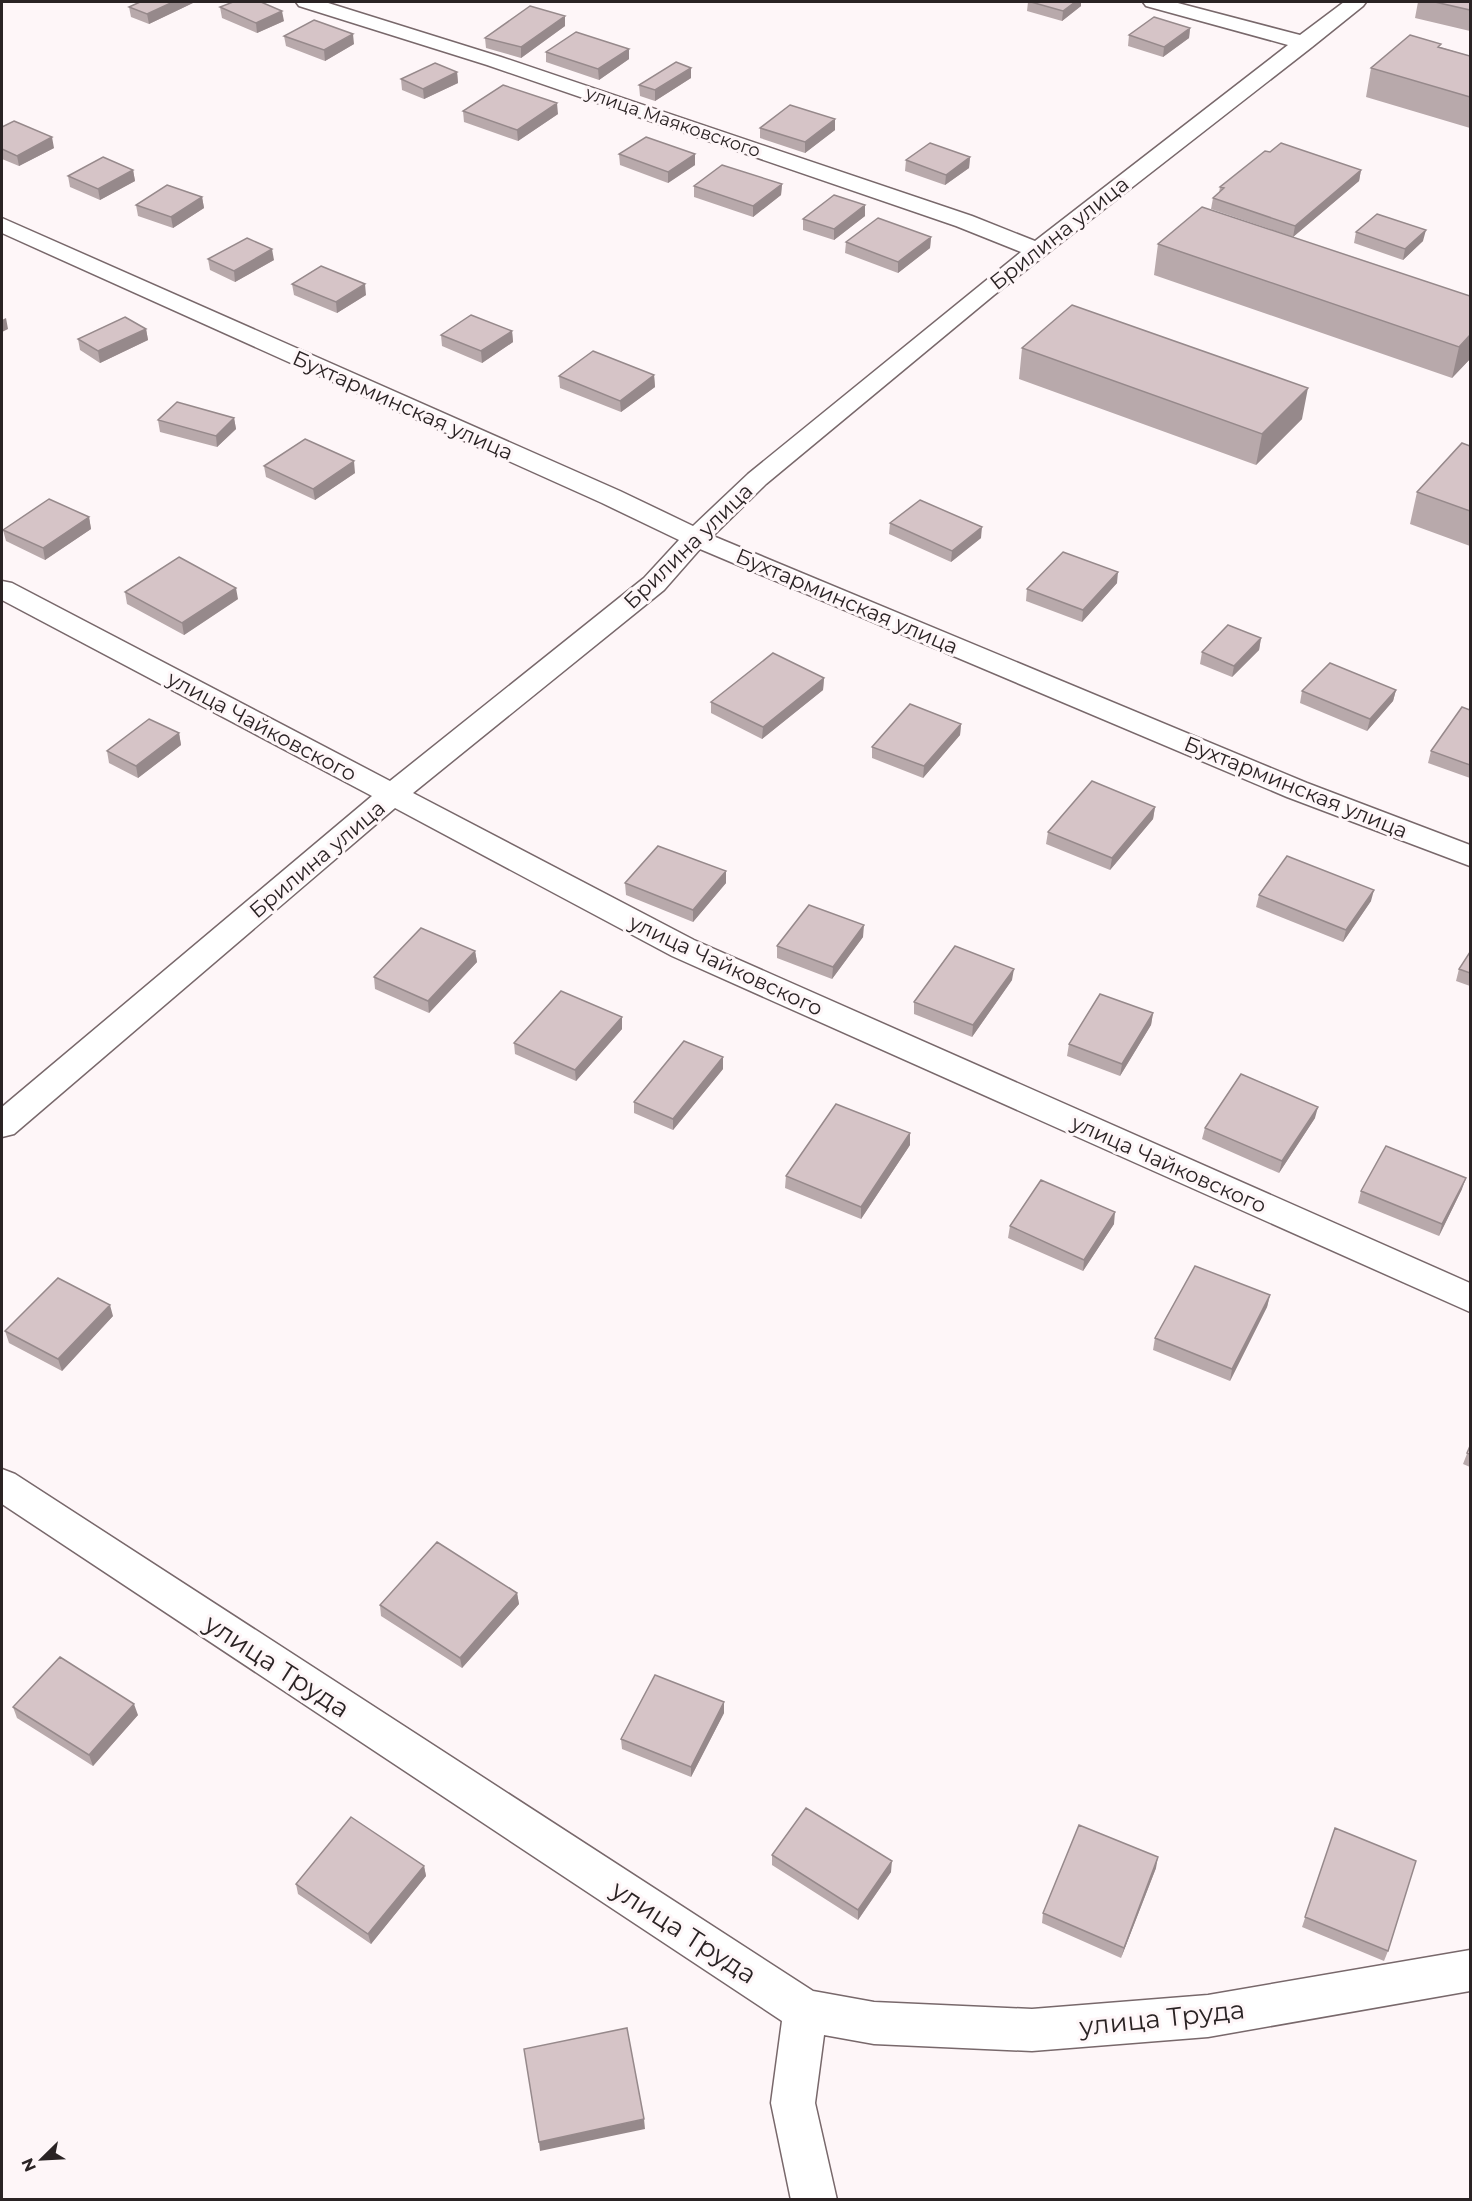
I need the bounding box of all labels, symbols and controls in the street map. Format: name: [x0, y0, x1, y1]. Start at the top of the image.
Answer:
street label: улица Маяковского: [582, 81, 763, 162]
street label: Брилина улица: [985, 171, 1133, 295]
street label: Бухтарминская улица: [289, 345, 517, 465]
street label: Брилина улица: [618, 478, 758, 614]
street label: Бухтарминская улица: [732, 543, 962, 659]
street label: улица Чайковского: [162, 665, 361, 786]
street label: Бухтарминская улица: [1181, 731, 1411, 843]
street label: Брилина улица: [244, 795, 390, 923]
street label: улица Чайковского: [624, 909, 827, 1021]
street label: улица Чайковского: [1067, 1109, 1270, 1218]
street label: улица Труда: [198, 1607, 355, 1725]
street label: улица Труда: [605, 1873, 762, 1991]
street label: улица Труда: [1077, 1993, 1246, 2043]
north arrow: [12, 2129, 72, 2189]
text: N: [17, 2155, 40, 2175]

